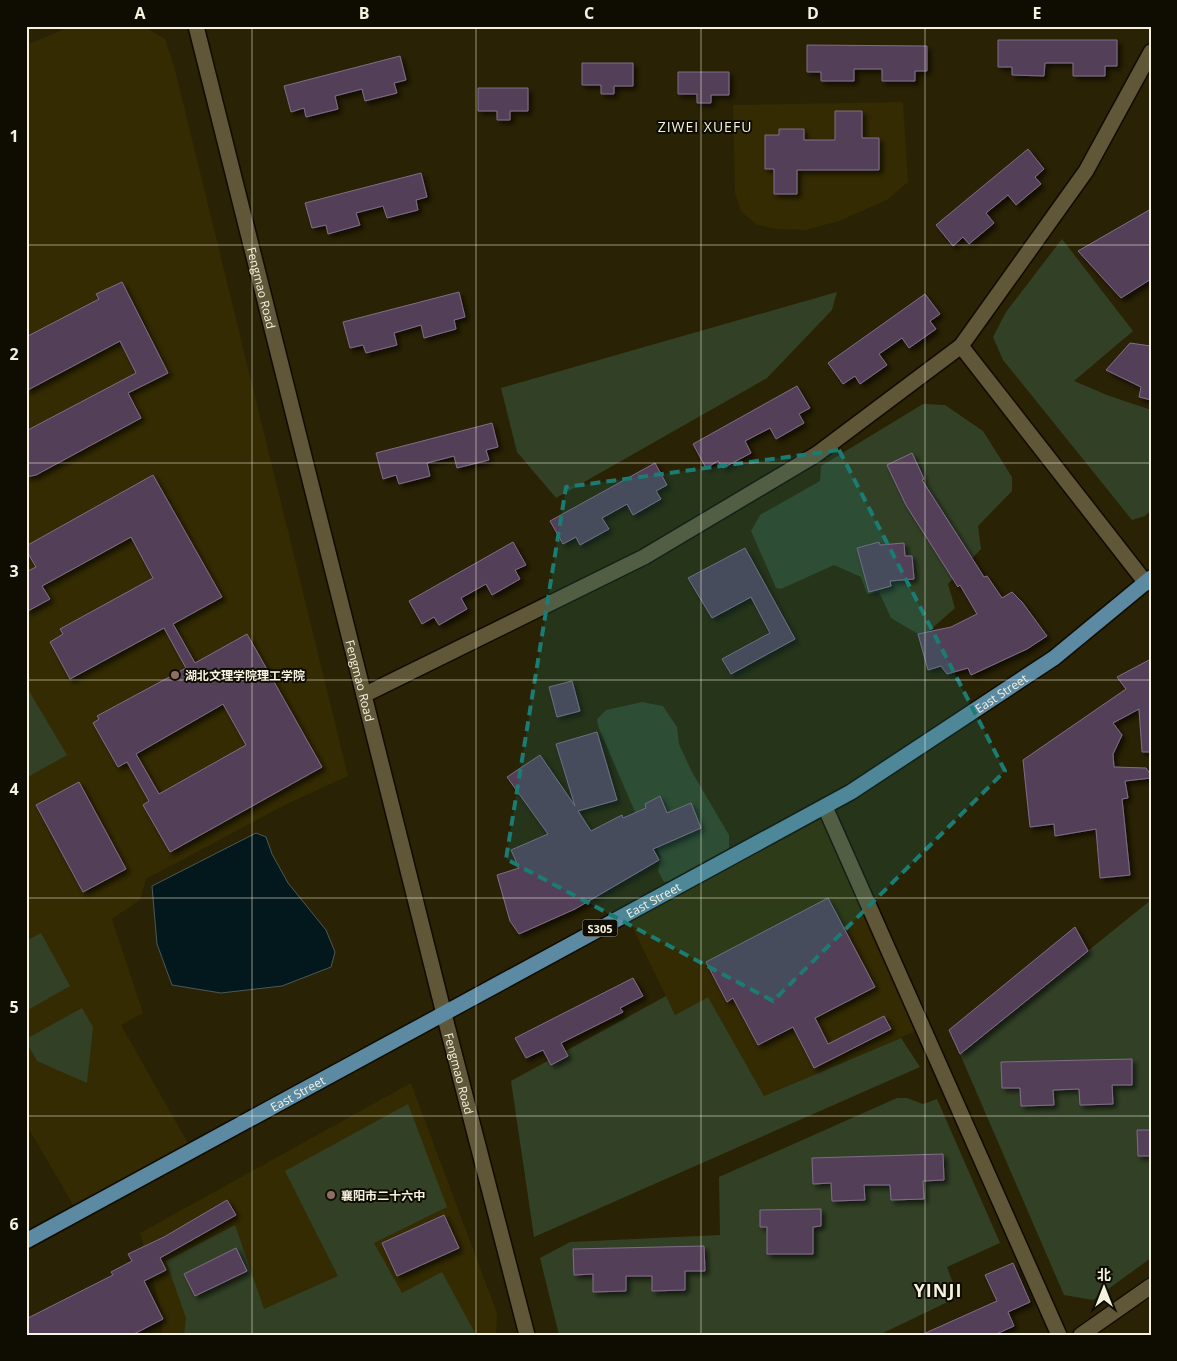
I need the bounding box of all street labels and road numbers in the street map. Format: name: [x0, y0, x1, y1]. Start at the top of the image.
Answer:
street label: Fengmao Road: [243, 245, 280, 330]
street label: Fengmao Road: [342, 638, 379, 723]
street label: East Street: [971, 669, 1031, 717]
street label: East Street: [623, 878, 684, 921]
road number: S305: [582, 920, 618, 936]
street label: Fengmao Road: [441, 1031, 478, 1116]
street label: East Street: [267, 1071, 328, 1115]

